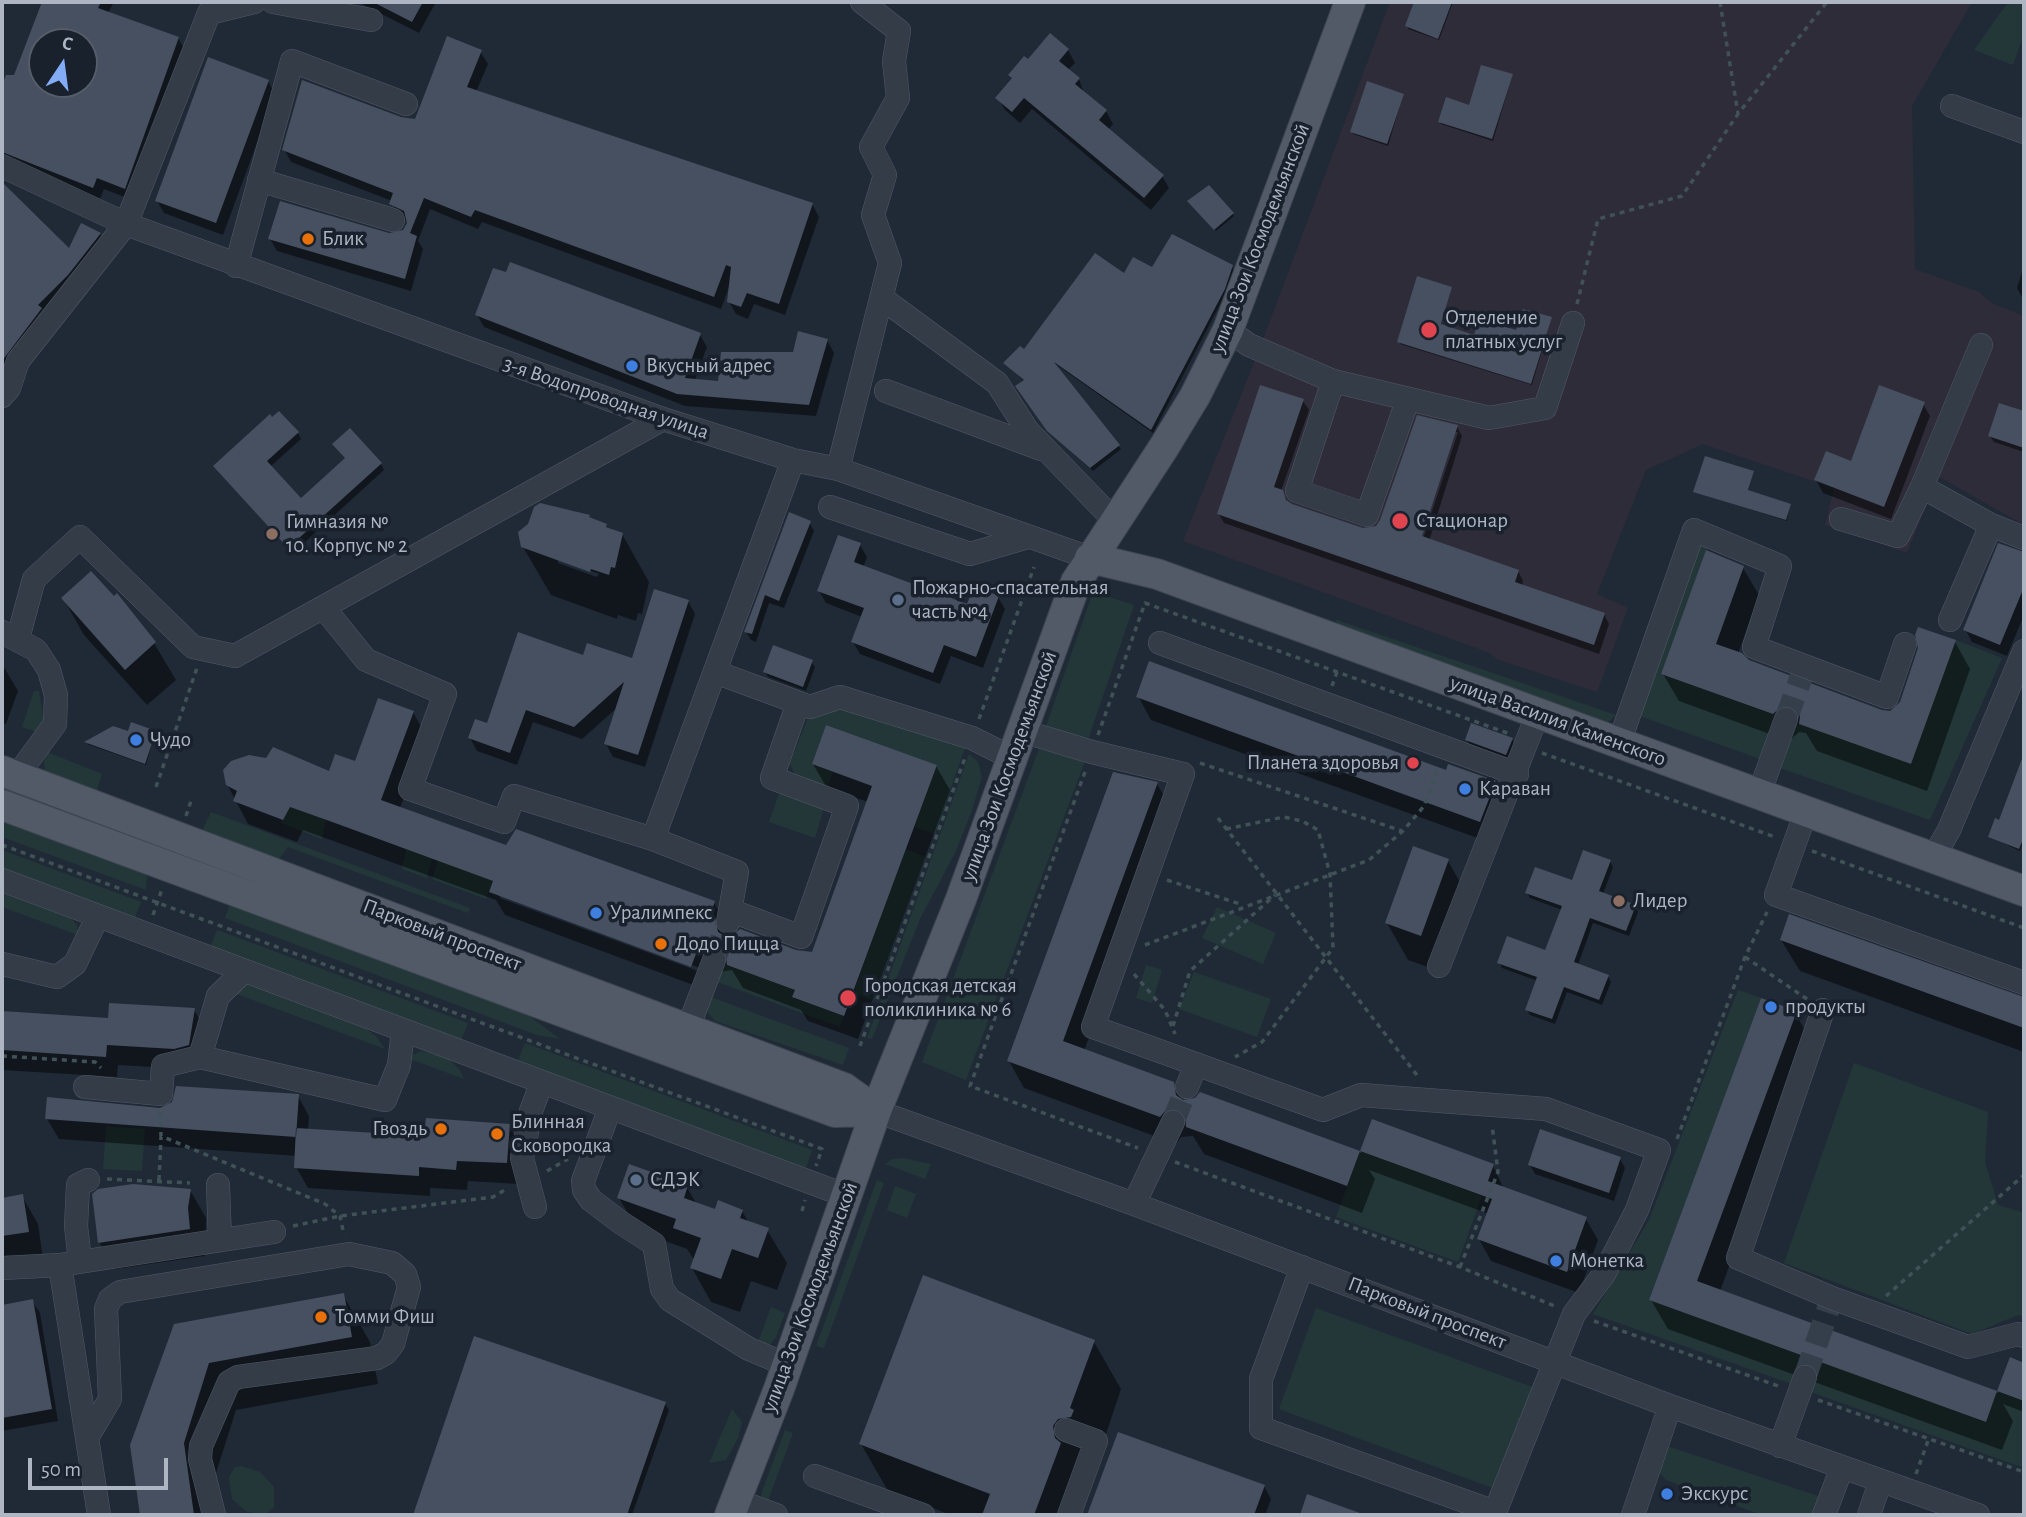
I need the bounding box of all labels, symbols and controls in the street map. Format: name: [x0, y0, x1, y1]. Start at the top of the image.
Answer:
north arrow: [28, 28, 98, 98]
text: С: [60, 34, 75, 54]
street label: улица Зои Космодемьянской: [1205, 120, 1315, 356]
place label: Блик: [322, 226, 364, 252]
marker: Блик: [300, 231, 316, 247]
place label: Отделение платных услуг: [1445, 305, 1562, 355]
marker: Отделение платных услуг: [1419, 320, 1439, 340]
street label: 3-я Водопроводная улица: [500, 351, 712, 445]
place label: Вкусный адрес: [646, 353, 772, 379]
marker: Вкусный адрес: [624, 358, 640, 374]
place label: Стационар: [1416, 508, 1508, 534]
place label: Гимназия № 10. Корпус № 2: [286, 509, 408, 559]
marker: Стационар: [1390, 511, 1410, 531]
marker: Гимназия № 10. Корпус № 2: [264, 526, 280, 542]
place label: Пожарно-спасательная часть №4: [912, 575, 1108, 625]
marker: Пожарно-спасательная часть №4: [890, 592, 906, 608]
street label: улица Зои Космодемьянской: [956, 648, 1062, 884]
street label: улица Василия Каменского: [1447, 670, 1669, 772]
place label: Чудо: [150, 727, 191, 753]
marker: Чудо: [128, 732, 144, 748]
place label: Планета здоровья: [1247, 750, 1399, 776]
marker: Планета здоровья: [1405, 755, 1421, 771]
place label: Караван: [1479, 776, 1551, 802]
marker: Караван: [1457, 781, 1473, 797]
place label: Лидер: [1633, 888, 1687, 914]
street label: Парковый проспект: [359, 893, 525, 977]
marker: Лидер: [1611, 893, 1627, 909]
place label: Уралимпекс: [610, 900, 713, 926]
marker: Уралимпекс: [588, 905, 604, 921]
place label: Додо Пицца: [675, 931, 779, 957]
marker: Додо Пицца: [653, 936, 669, 952]
place label: Городская детская поликлиника № 6: [864, 973, 1017, 1023]
marker: Городская детская поликлиника № 6: [838, 988, 858, 1008]
place label: продукты: [1785, 994, 1866, 1020]
marker: продукты: [1763, 999, 1779, 1015]
place label: Блинная Сковородка: [511, 1109, 611, 1159]
place label: Гвоздь: [372, 1116, 427, 1142]
marker: Гвоздь: [433, 1121, 449, 1137]
marker: Блинная Сковородка: [489, 1126, 505, 1142]
place label: СДЭК: [650, 1167, 700, 1193]
marker: СДЭК: [628, 1172, 644, 1188]
street label: улица Зои Космодемьянской: [757, 1179, 863, 1415]
place label: Монетка: [1570, 1248, 1644, 1274]
marker: Монетка: [1548, 1253, 1564, 1269]
street label: Парковый проспект: [1344, 1271, 1510, 1355]
place label: Томми Фиш: [335, 1304, 435, 1330]
marker: Томми Фиш: [313, 1309, 329, 1325]
scale bar: [32, 1444, 172, 1488]
text: 50 m: [41, 1459, 81, 1480]
place label: Экскурс: [1681, 1481, 1749, 1507]
marker: Экскурс: [1659, 1486, 1675, 1502]

